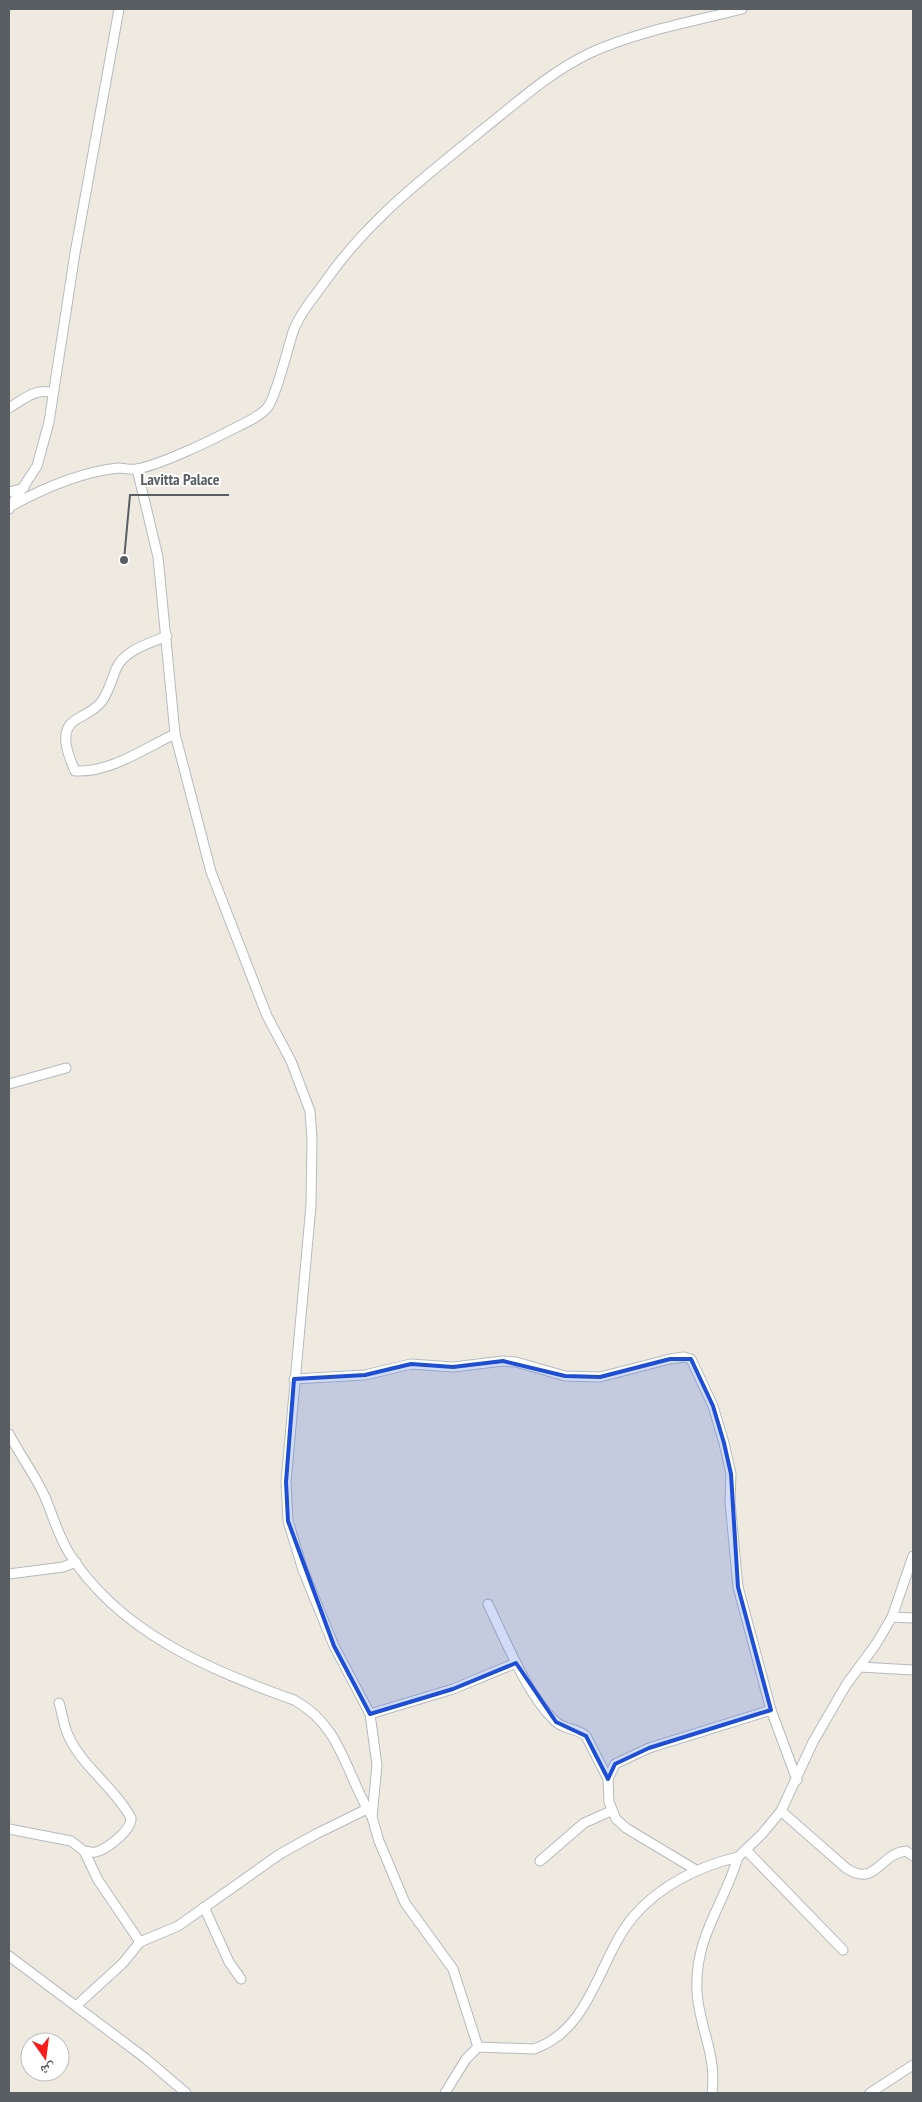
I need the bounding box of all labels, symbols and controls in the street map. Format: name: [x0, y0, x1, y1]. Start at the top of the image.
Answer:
callout: Lavitta Palace: [130, 464, 229, 495]
text: Lavitta Palace: [140, 469, 220, 489]
north arrow: [20, 2032, 70, 2082]
text: ش: [39, 2059, 58, 2080]

